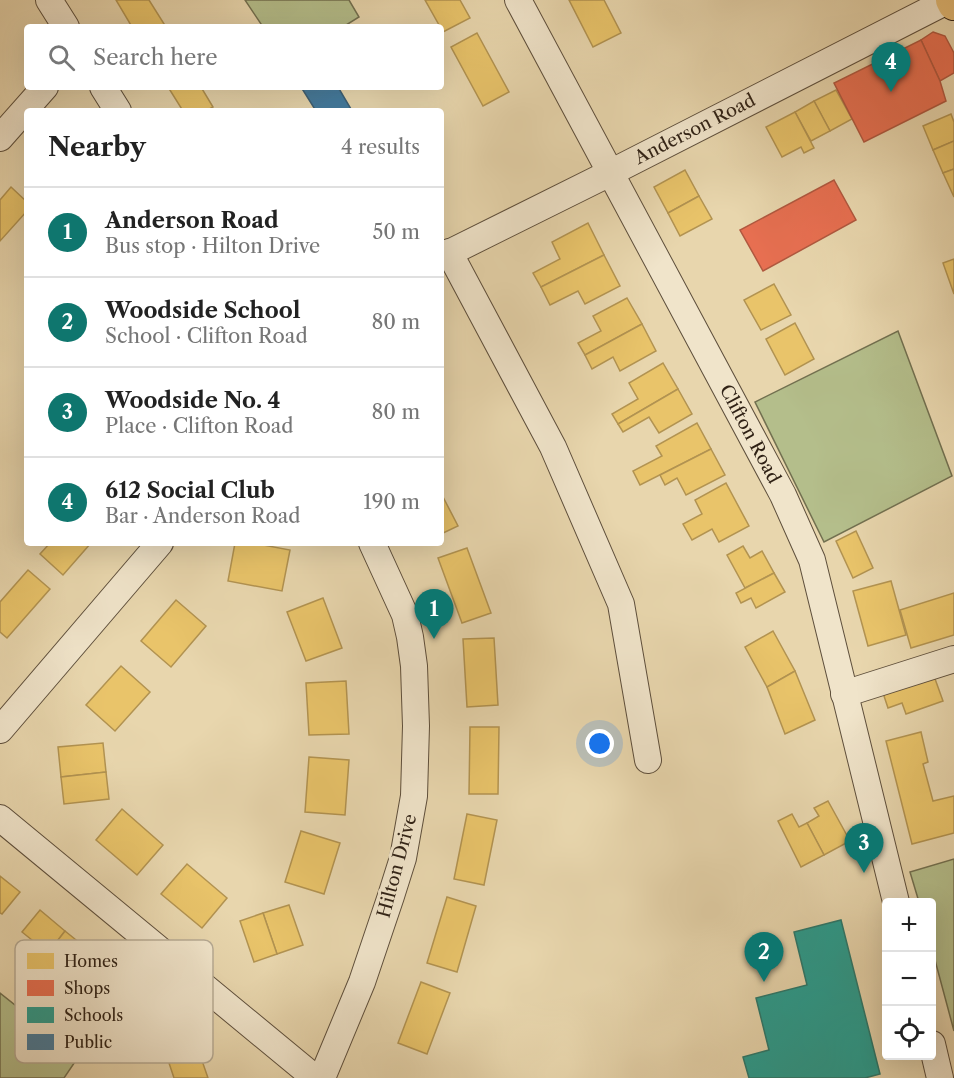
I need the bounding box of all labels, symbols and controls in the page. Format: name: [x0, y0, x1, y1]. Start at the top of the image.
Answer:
search box: [24, 24, 444, 90]
icon: search: [45, 41, 78, 74]
pin: 4: [872, 42, 910, 92]
text: Search here: [93, 44, 218, 71]
street label: Anderson Road: [630, 89, 759, 169]
text: Nearby: [48, 131, 146, 163]
text: 4 results: [341, 135, 420, 159]
text: Anderson Road: [105, 207, 279, 234]
text: 1: [63, 220, 72, 244]
text: 50 m: [373, 220, 420, 244]
text: Bus stop · Hilton Drive: [105, 234, 320, 258]
text: Woodside School: [105, 297, 300, 324]
text: 2: [62, 310, 73, 334]
text: 80 m: [372, 310, 420, 334]
text: School · Clifton Road: [105, 324, 308, 348]
street label: Clifton Road: [715, 381, 785, 487]
text: Woodside No. 4: [105, 387, 281, 414]
text: 3: [62, 400, 73, 424]
text: 80 m: [372, 400, 420, 424]
text: Place · Clifton Road: [105, 414, 294, 438]
text: 612 Social Club: [105, 477, 275, 504]
text: 4: [62, 490, 73, 514]
text: 190 m: [363, 490, 420, 514]
text: Bar · Anderson Road: [105, 504, 300, 528]
pin: 1: [414, 590, 454, 639]
your location: [585, 729, 614, 758]
street label: Hilton Drive: [373, 812, 421, 920]
pin: 3: [844, 824, 884, 873]
map controls: [882, 898, 936, 1060]
button: +: [882, 898, 936, 952]
pin: 2: [744, 932, 783, 982]
legend: [15, 940, 213, 1063]
text: Homes: [64, 951, 118, 971]
button: −: [882, 952, 936, 1006]
text: Shops: [64, 978, 110, 998]
text: Schools: [64, 1005, 123, 1025]
button: locate: [882, 1006, 936, 1060]
text: Public: [64, 1032, 112, 1052]

